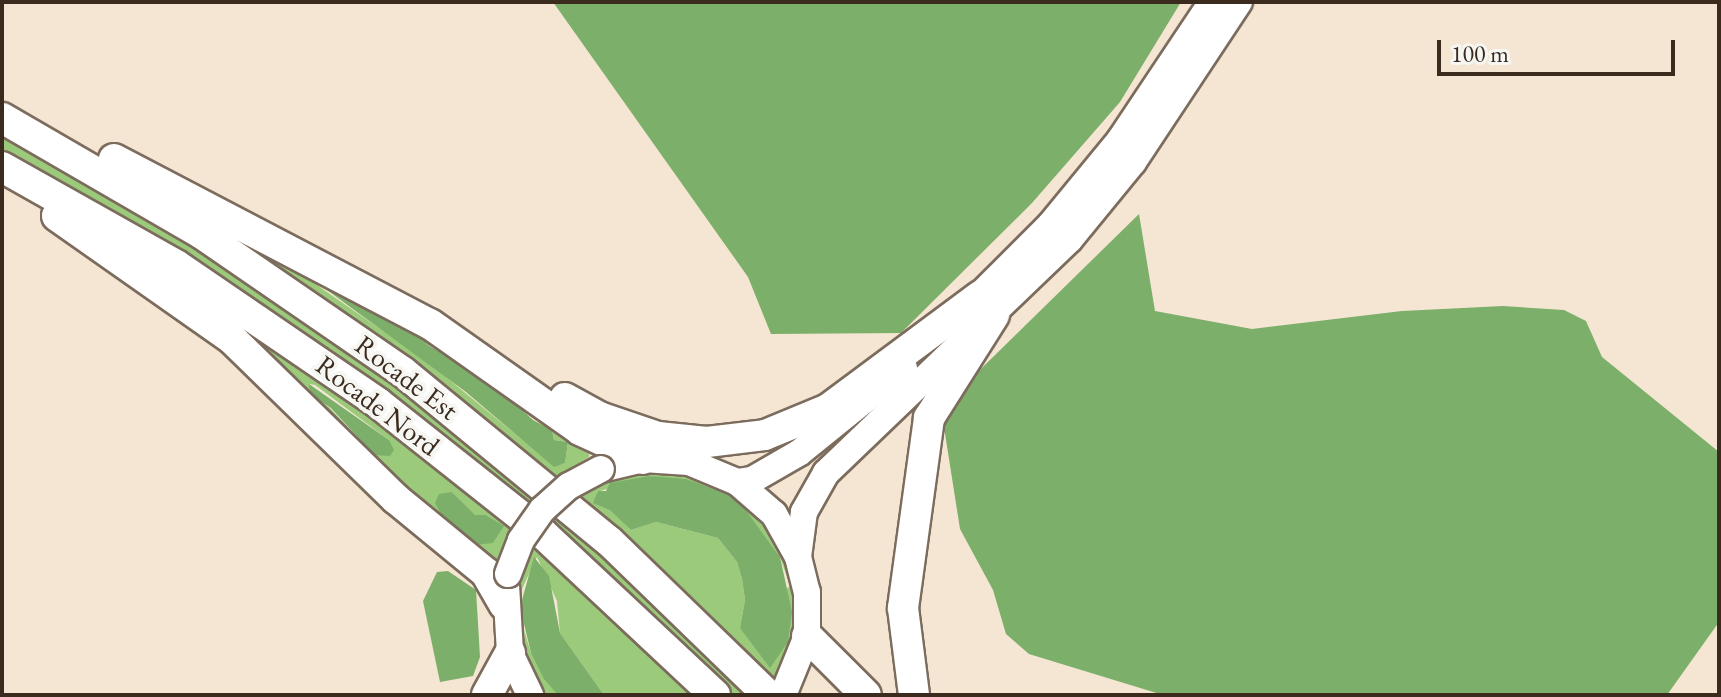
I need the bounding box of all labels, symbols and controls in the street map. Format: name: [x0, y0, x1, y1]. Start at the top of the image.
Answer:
scale bar: [1441, 24, 1679, 74]
text: 100 m: [1451, 38, 1509, 69]
street label: Rocade Est: [349, 327, 465, 427]
street label: Rocade Nord: [310, 348, 446, 462]

